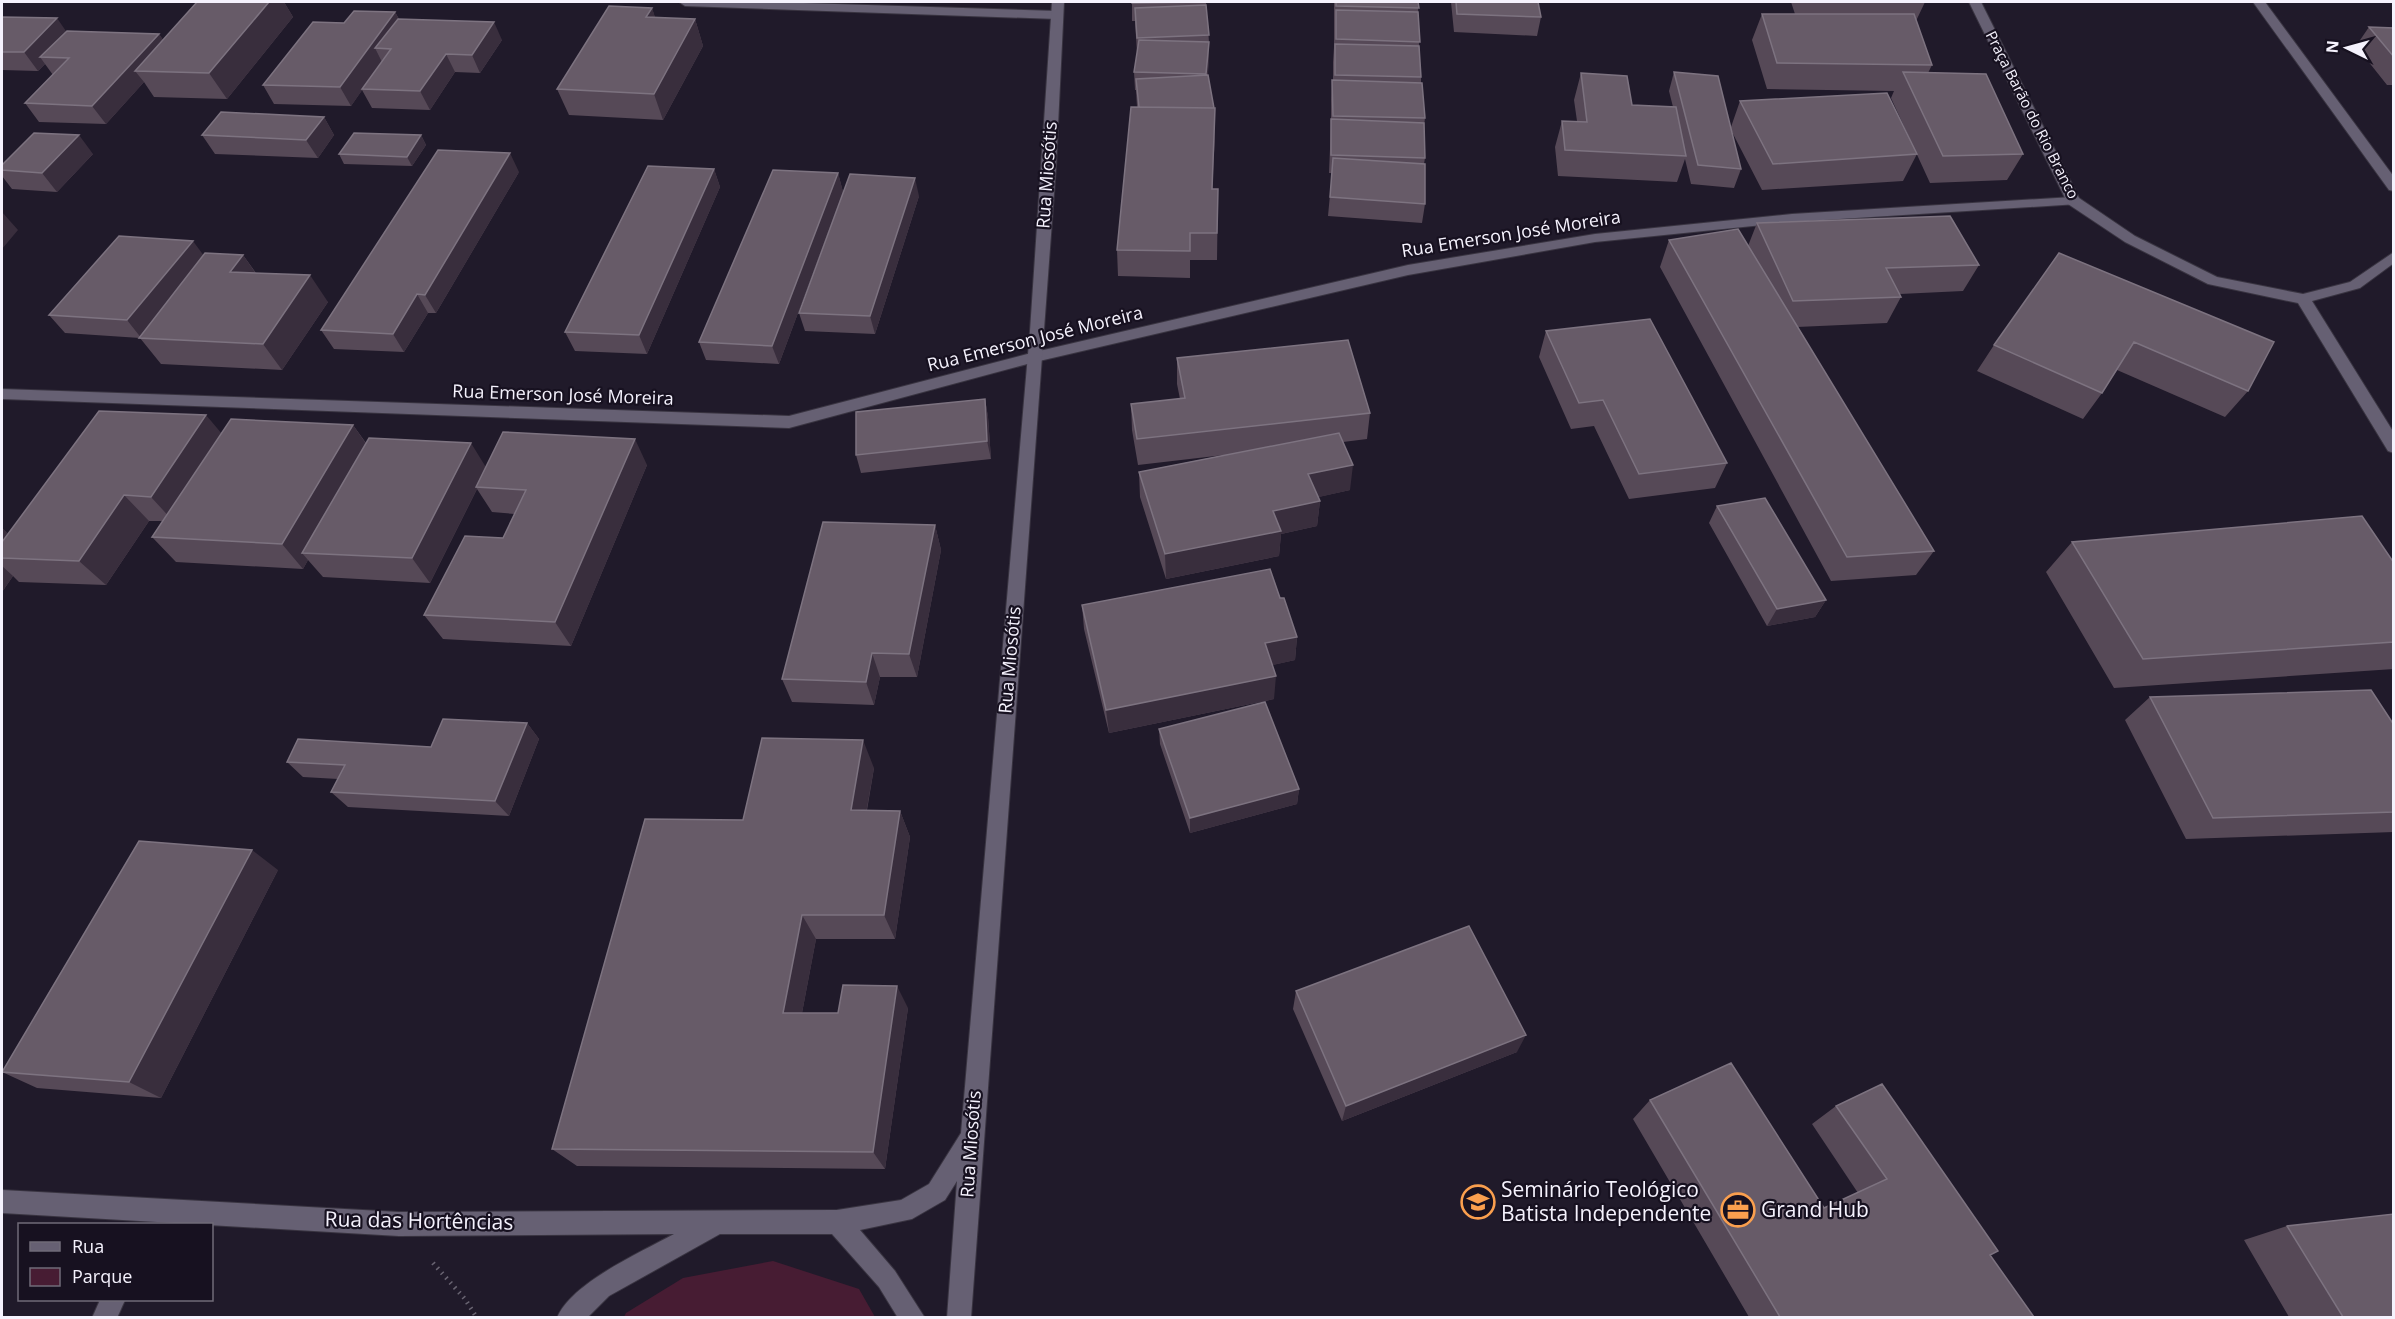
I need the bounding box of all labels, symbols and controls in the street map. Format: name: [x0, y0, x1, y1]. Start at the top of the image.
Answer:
north arrow: [2317, 18, 2377, 78]
street label: Praça Barão do Rio Branco: [1982, 27, 2084, 202]
text: N: [2321, 39, 2344, 54]
street label: Rua Miosótis: [1030, 121, 1062, 229]
street label: Rua Emerson José Moreira: [1400, 204, 1622, 262]
street label: Rua Emerson José Moreira: [924, 300, 1145, 376]
street label: Rua Emerson José Moreira: [452, 378, 674, 410]
street label: Rua Miosótis: [992, 605, 1026, 714]
street label: Rua Miosótis: [954, 1090, 986, 1198]
place label: Seminário Teológico Batista Independente: [1501, 1175, 1711, 1227]
school or university icon: Seminário Teológico Batista Independente: [1460, 1184, 1496, 1220]
office icon: Grand Hub: [1720, 1192, 1756, 1228]
place label: Grand Hub: [1761, 1195, 1869, 1223]
street label: Rua das Hortências: [324, 1204, 514, 1236]
legend: [18, 1223, 213, 1301]
text: Rua: [72, 1234, 104, 1258]
text: Parque: [72, 1264, 132, 1288]

